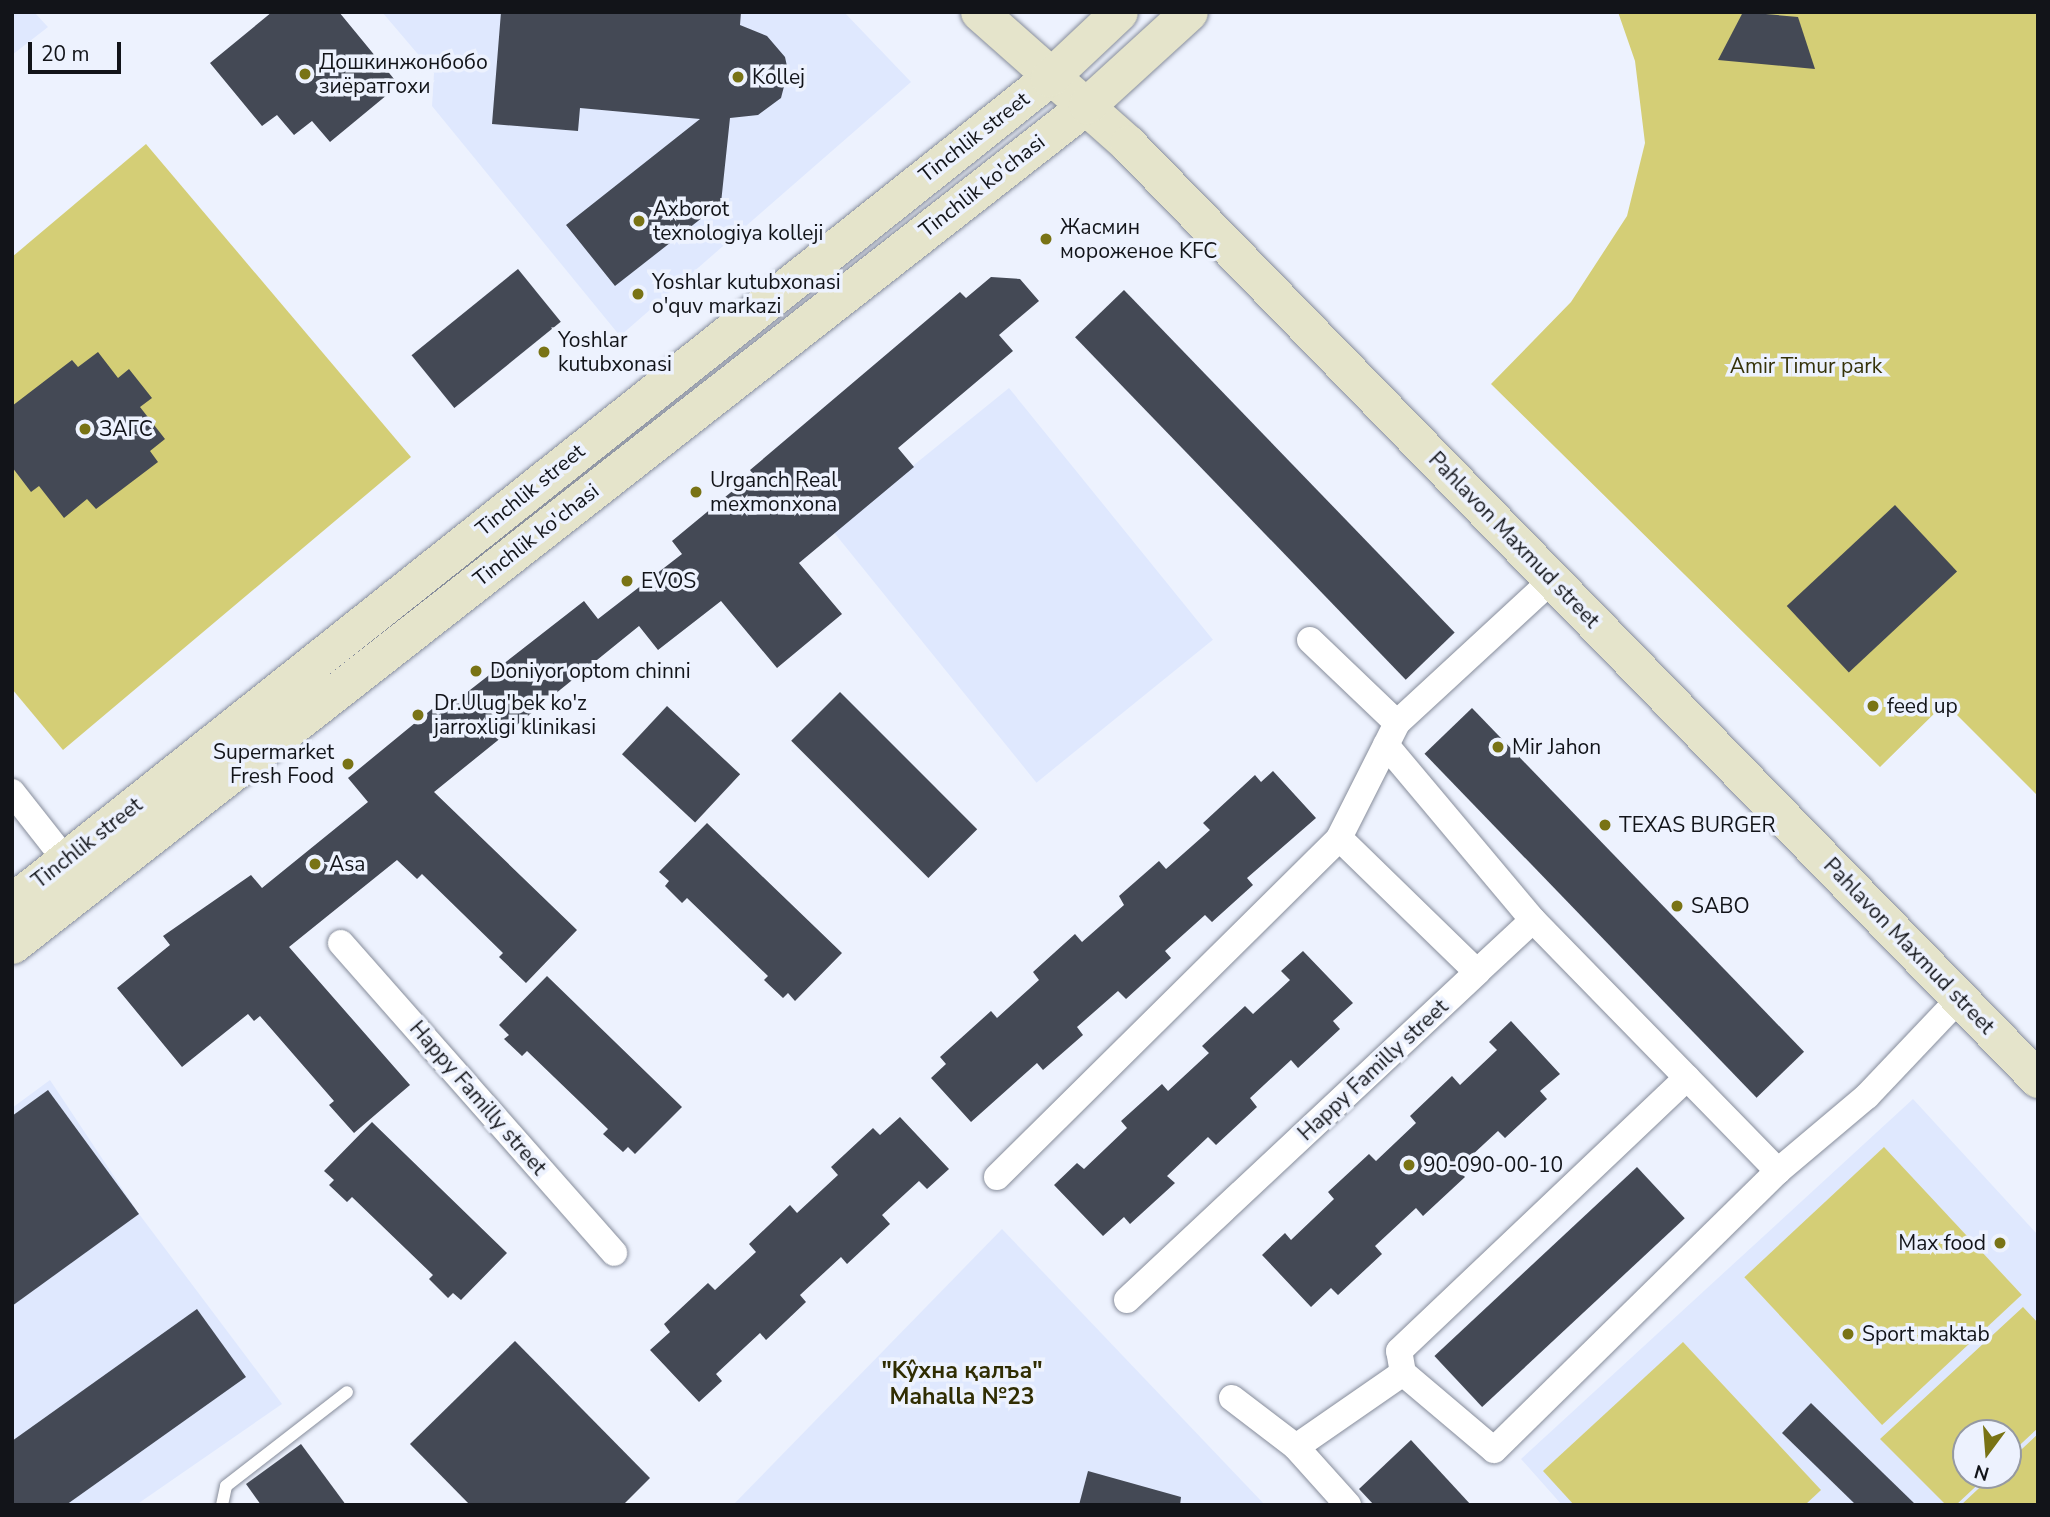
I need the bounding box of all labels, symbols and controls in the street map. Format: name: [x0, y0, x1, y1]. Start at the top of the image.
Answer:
scale bar: [32, 28, 124, 72]
text: 20 m: [41, 40, 90, 68]
place label: Дошкинжонбобо зиёратгохи: [319, 49, 488, 99]
place label: Kollej: [752, 64, 805, 90]
marker: Дошкинжонбобо зиёратгохи: [297, 66, 313, 82]
marker: Kollej: [730, 69, 746, 85]
street label: Tinchlik street: [914, 86, 1034, 188]
street label: Tinchlik ko'chasi: [914, 129, 1050, 243]
place label: Axborot texnologiya kolleji: [653, 196, 823, 246]
marker: Axborot texnologiya kolleji: [631, 213, 647, 229]
place label: Жасмин мороженое KFC: [1060, 214, 1217, 264]
marker: Жасмин мороженое KFC: [1038, 231, 1054, 247]
place label: Yoshlar kutubxonasi o'quv markazi: [652, 269, 841, 319]
marker: Yoshlar kutubxonasi o'quv markazi: [630, 286, 646, 302]
place label: Yoshlar kutubxonasi: [558, 327, 672, 377]
marker: Yoshlar kutubxonasi: [536, 344, 552, 360]
park label: Amir Timur park: [1730, 353, 1882, 379]
place label: ЗАГС: [99, 416, 153, 442]
marker: ЗАГС: [77, 421, 93, 437]
street label: Tinchlik street: [471, 439, 589, 541]
street label: Pahlavon Maxmud street: [1423, 447, 1605, 633]
place label: Urganch Real mexmonxona: [710, 467, 837, 517]
street label: Tinchlik ko'chasi: [468, 478, 604, 592]
marker: Urganch Real mexmonxona: [688, 484, 704, 500]
place label: EVOS: [641, 568, 696, 594]
marker: EVOS: [619, 573, 635, 589]
place label: Doniyor optom chinni: [490, 658, 691, 684]
marker: Doniyor optom chinni: [468, 663, 484, 679]
place label: Dr.Ulug'bek ko'z jarroxligi klinikasi: [434, 690, 596, 740]
place label: feed up: [1887, 693, 1958, 719]
marker: feed up: [1865, 698, 1881, 714]
marker: Dr.Ulug'bek ko'z jarroxligi klinikasi: [408, 705, 428, 725]
place label: Mir Jahon: [1512, 734, 1601, 760]
place label: Supermarket Fresh Food: [213, 739, 334, 789]
marker: Mir Jahon: [1490, 739, 1506, 755]
marker: Supermarket Fresh Food: [340, 756, 356, 772]
street label: Tinchlik street: [27, 792, 147, 894]
place label: TEXAS BURGER: [1619, 812, 1775, 838]
marker: TEXAS BURGER: [1597, 817, 1613, 833]
place label: Asa: [329, 851, 365, 877]
street label: Pahlavon Maxmud street: [1818, 853, 2000, 1039]
marker: Asa: [307, 856, 323, 872]
place label: SABO: [1691, 893, 1749, 919]
marker: SABO: [1669, 898, 1685, 914]
street label: Happy Familly street: [1293, 994, 1453, 1146]
street label: Happy Familly street: [404, 1016, 552, 1180]
place label: 90-090-00-10: [1423, 1152, 1563, 1178]
marker: 90-090-00-10: [1401, 1157, 1417, 1173]
place label: Max food: [1898, 1230, 1986, 1256]
marker: Max food: [1992, 1235, 2008, 1251]
place label: Sport maktab: [1862, 1321, 1990, 1347]
marker: Sport maktab: [1840, 1326, 1856, 1342]
district label: "Kŷхна қалъа" Mahalla №23: [881, 1357, 1043, 1411]
north arrow: [1952, 1419, 2022, 1489]
text: N: [1971, 1458, 1992, 1487]

